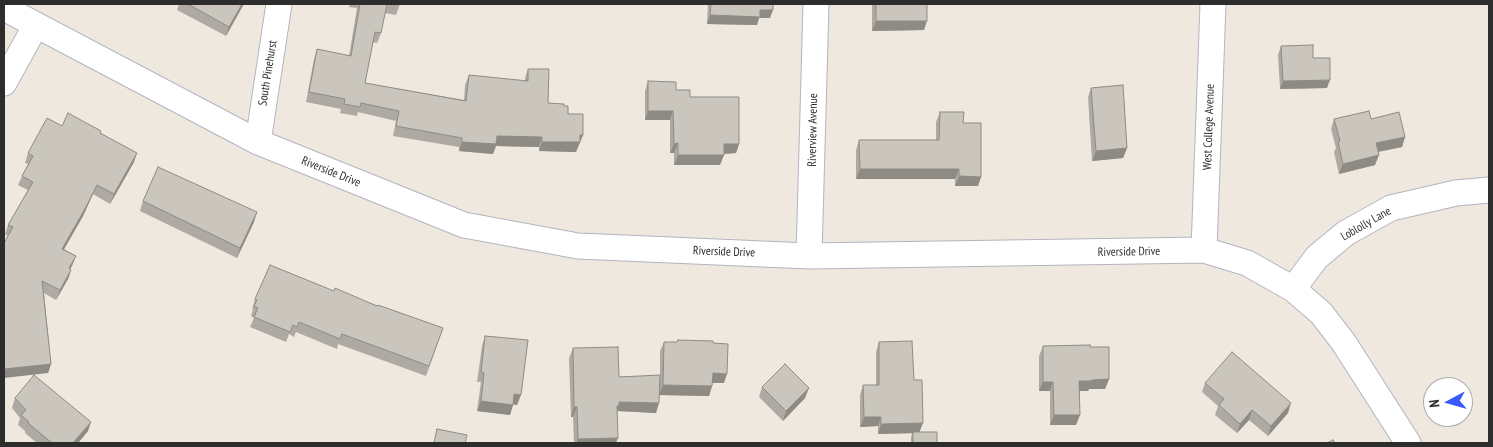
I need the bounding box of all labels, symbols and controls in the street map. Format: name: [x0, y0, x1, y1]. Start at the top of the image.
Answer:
street label: South Pinehurst: [256, 39, 280, 107]
street label: West College Avenue: [1200, 84, 1218, 170]
street label: Riverview Avenue: [805, 93, 821, 167]
street label: Riverside Drive: [299, 154, 363, 190]
street label: Loblolly Lane: [1338, 204, 1394, 244]
street label: Riverside Drive: [693, 244, 755, 260]
street label: Riverside Drive: [1098, 244, 1160, 260]
north arrow: [1423, 377, 1473, 427]
text: N: [1425, 399, 1443, 408]

